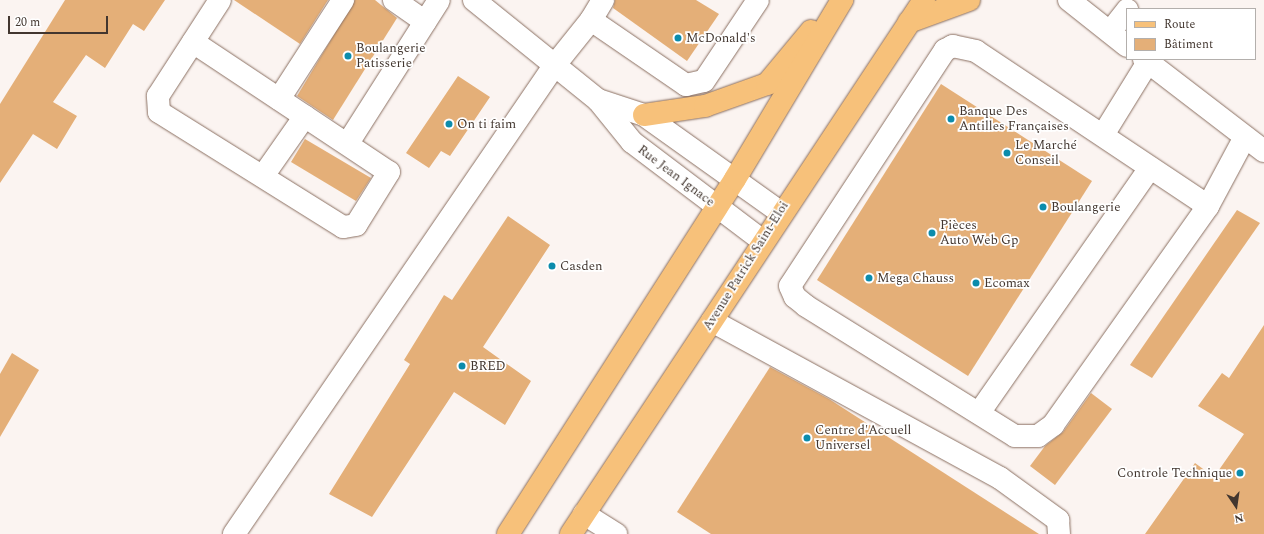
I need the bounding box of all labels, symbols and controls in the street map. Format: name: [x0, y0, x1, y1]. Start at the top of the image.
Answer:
scale bar: [10, 8, 110, 34]
legend: [1126, 8, 1256, 60]
text: 20 m: [15, 13, 40, 32]
text: Route: [1164, 15, 1195, 34]
place label: McDonald's: [686, 30, 756, 46]
marker: McDonald's: [673, 33, 683, 43]
text: Bâtiment: [1164, 35, 1213, 54]
place label: Boulangerie Patisserie: [356, 41, 425, 72]
marker: Boulangerie Patisserie: [343, 51, 353, 61]
place label: Banque Des Antilles Françaises: [959, 104, 1069, 135]
marker: Banque Des Antilles Françaises: [946, 114, 956, 124]
place label: On ti faim: [457, 116, 516, 132]
marker: On ti faim: [444, 119, 454, 129]
place label: Le Marché Conseil: [1015, 138, 1077, 169]
street label: Rue Jean Ignace: [634, 142, 718, 210]
marker: Le Marché Conseil: [1002, 148, 1012, 158]
street label: Avenue Patrick Saint-Eloi: [700, 199, 792, 333]
place label: Boulangerie: [1051, 199, 1120, 215]
marker: Boulangerie: [1038, 202, 1048, 212]
place label: Pièces Auto Web Gp: [940, 218, 1018, 249]
marker: Pièces Auto Web Gp: [927, 228, 937, 238]
place label: Casden: [560, 258, 603, 274]
marker: Casden: [547, 261, 557, 271]
place label: Mega Chauss: [877, 270, 954, 286]
marker: Mega Chauss: [864, 273, 874, 283]
place label: Ecomax: [984, 275, 1030, 291]
marker: Ecomax: [971, 278, 981, 288]
place label: BRED: [470, 358, 506, 374]
marker: BRED: [457, 361, 467, 371]
place label: Centre d'Accuell Universel: [815, 423, 911, 454]
marker: Centre d'Accuell Universel: [802, 433, 812, 443]
place label: Controle Technique: [1117, 465, 1232, 481]
marker: Controle Technique: [1235, 468, 1245, 478]
north arrow: [1216, 486, 1256, 526]
text: N: [1233, 509, 1245, 527]

